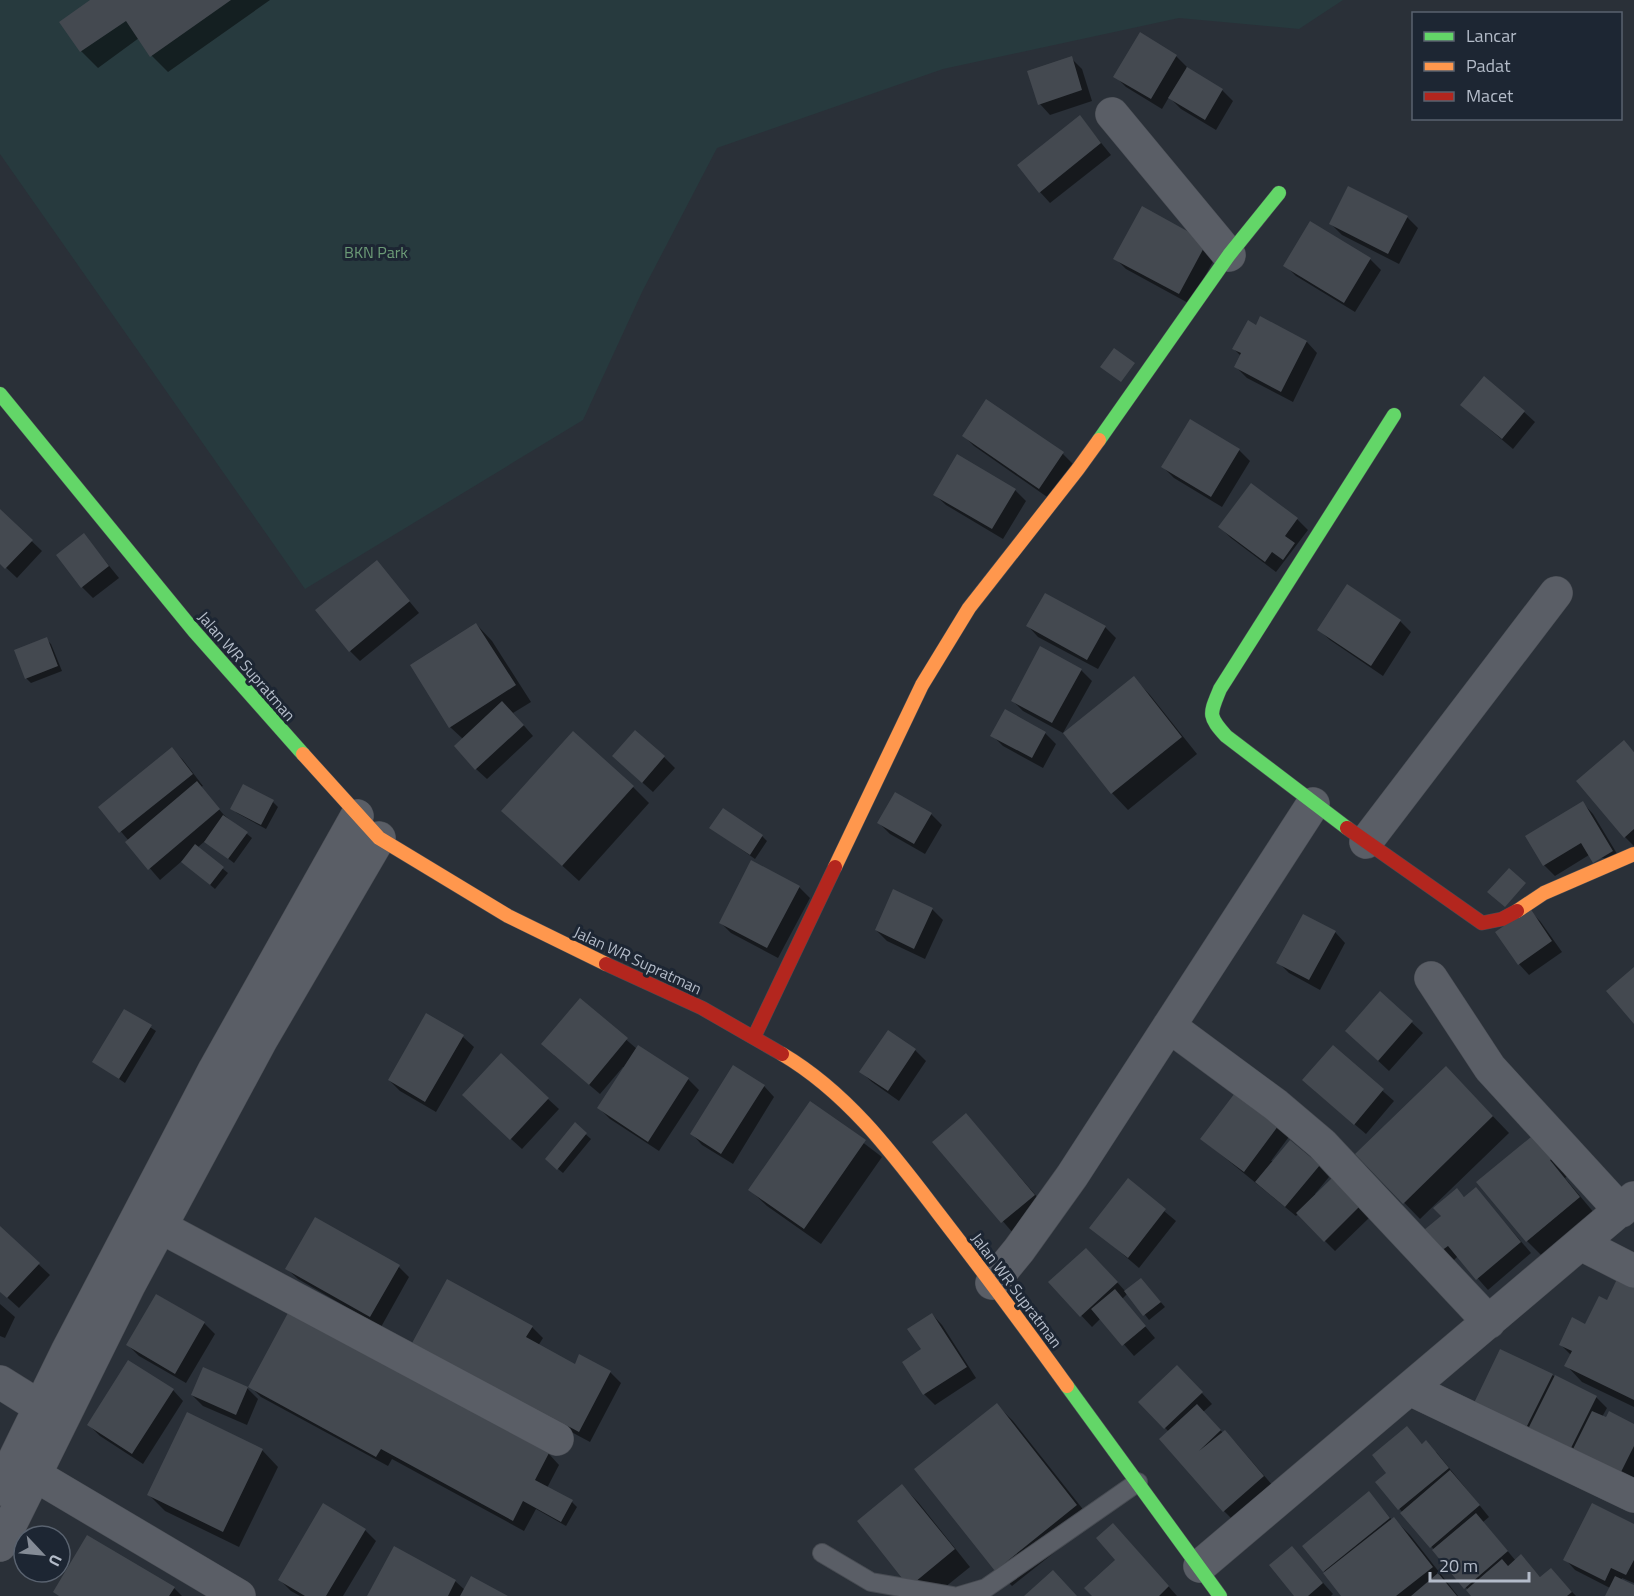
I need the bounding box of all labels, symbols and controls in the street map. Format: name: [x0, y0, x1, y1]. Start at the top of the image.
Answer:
legend: [1412, 12, 1622, 120]
text: Lancar: [1466, 22, 1516, 49]
text: Padat: [1466, 52, 1511, 79]
text: Macet: [1466, 82, 1514, 109]
park label: BKN Park: [344, 240, 408, 264]
street label: Jalan WR Supratman: [192, 606, 302, 726]
street label: Jalan WR Supratman: [570, 920, 706, 1000]
street label: Jalan WR Supratman: [966, 1227, 1068, 1353]
north arrow: [12, 1524, 72, 1584]
scale bar: [1430, 1545, 1529, 1583]
text: U: [42, 1551, 69, 1571]
text: 20 m: [1439, 1552, 1478, 1579]

